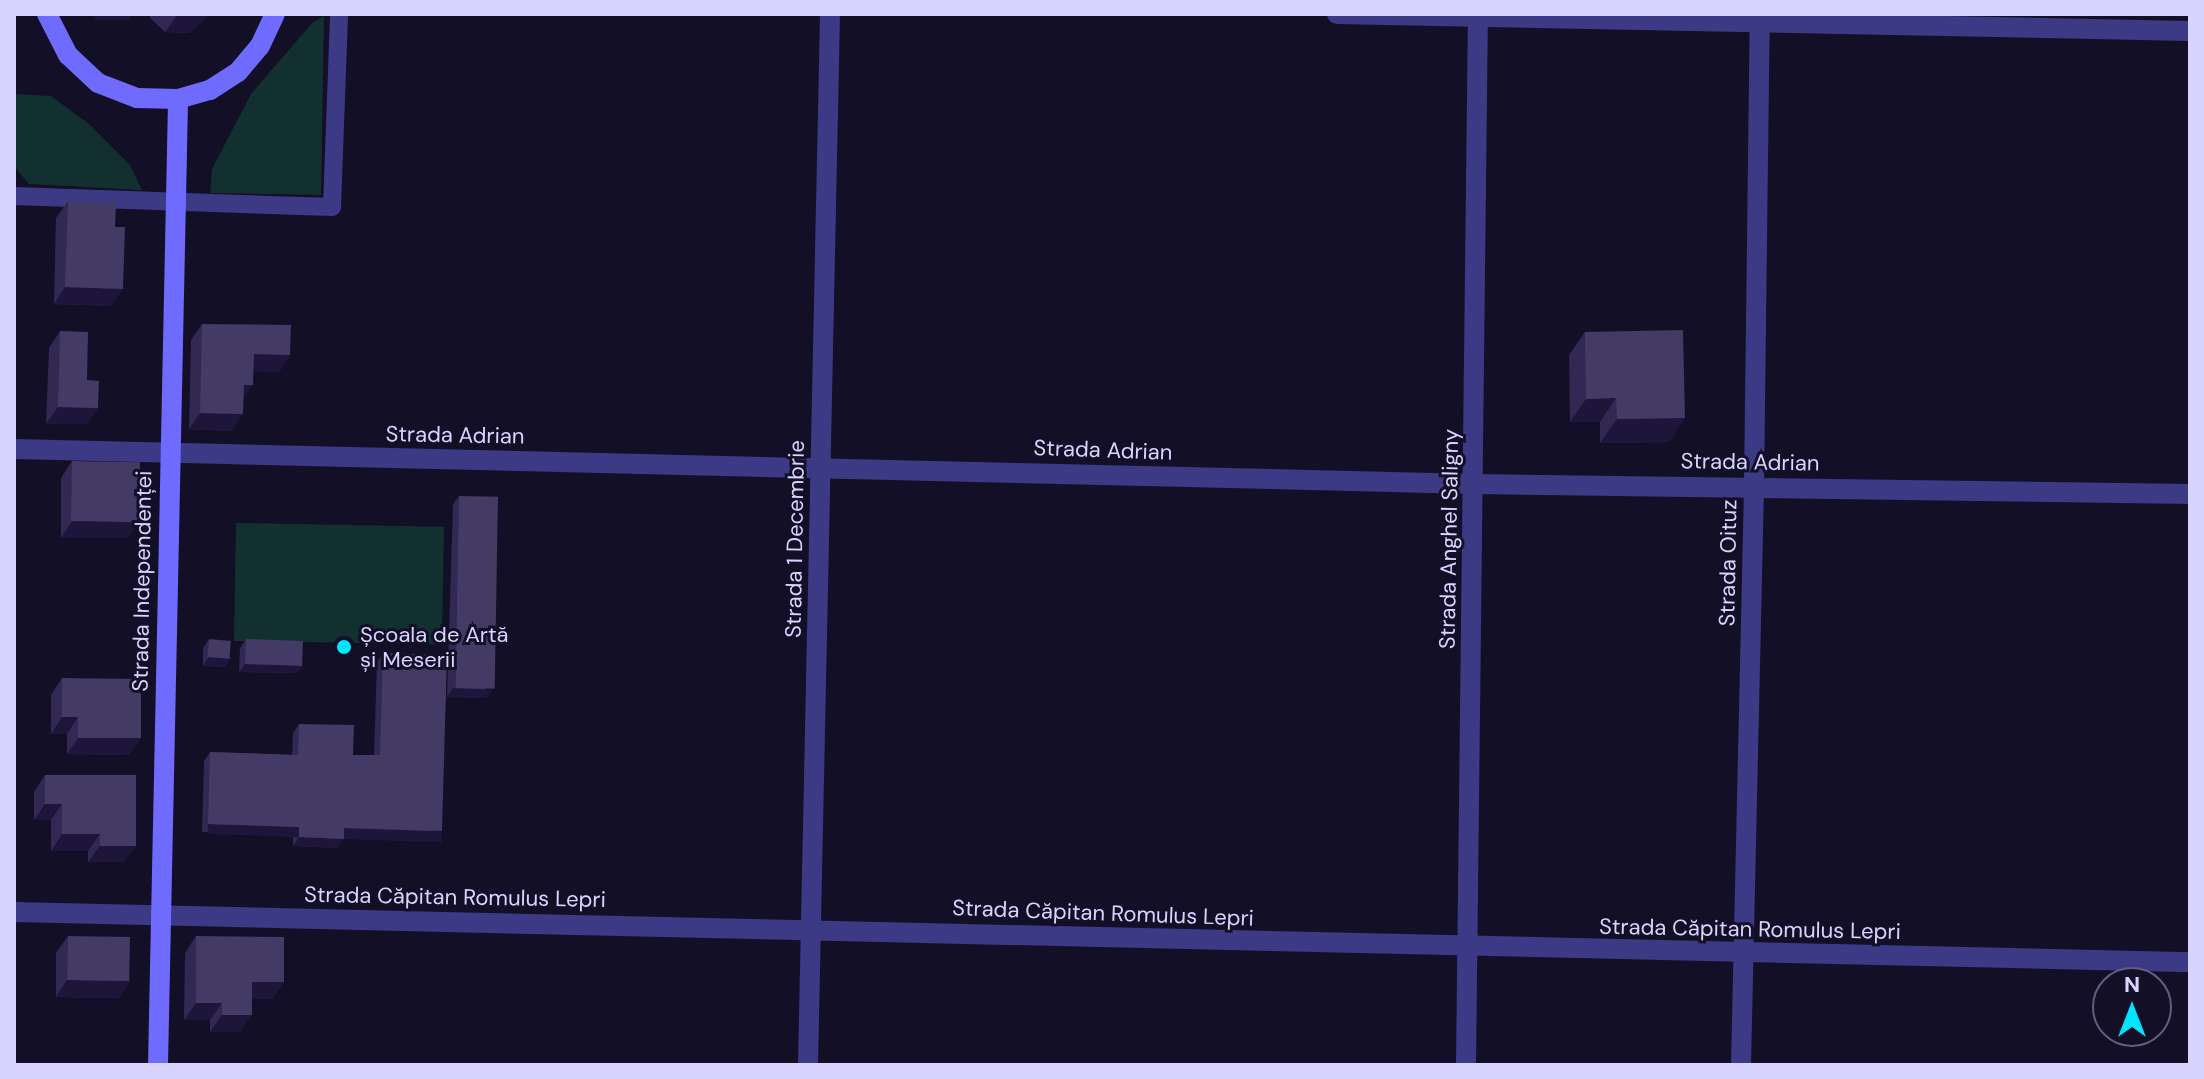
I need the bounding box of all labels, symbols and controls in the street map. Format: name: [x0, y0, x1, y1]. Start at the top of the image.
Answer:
street label: Strada Adrian: [385, 421, 525, 449]
street label: Strada Anghel Saligny: [1434, 429, 1464, 649]
street label: Strada Adrian: [1033, 434, 1173, 466]
street label: Strada 1 Decembrie: [780, 440, 810, 638]
street label: Strada Adrian: [1680, 448, 1820, 476]
street label: Strada Independenței: [127, 470, 157, 692]
street label: Strada Oituz: [1714, 499, 1742, 627]
place label: Școala de Artă și Meserii: [360, 621, 509, 672]
marker: Școala de Artă și Meserii: [335, 638, 353, 656]
street label: Strada Căpitan Romulus Lepri: [304, 881, 606, 913]
street label: Strada Căpitan Romulus Lepri: [952, 895, 1254, 931]
street label: Strada Căpitan Romulus Lepri: [1599, 913, 1901, 945]
north arrow: [2092, 967, 2172, 1047]
text: N: [2124, 970, 2140, 999]

